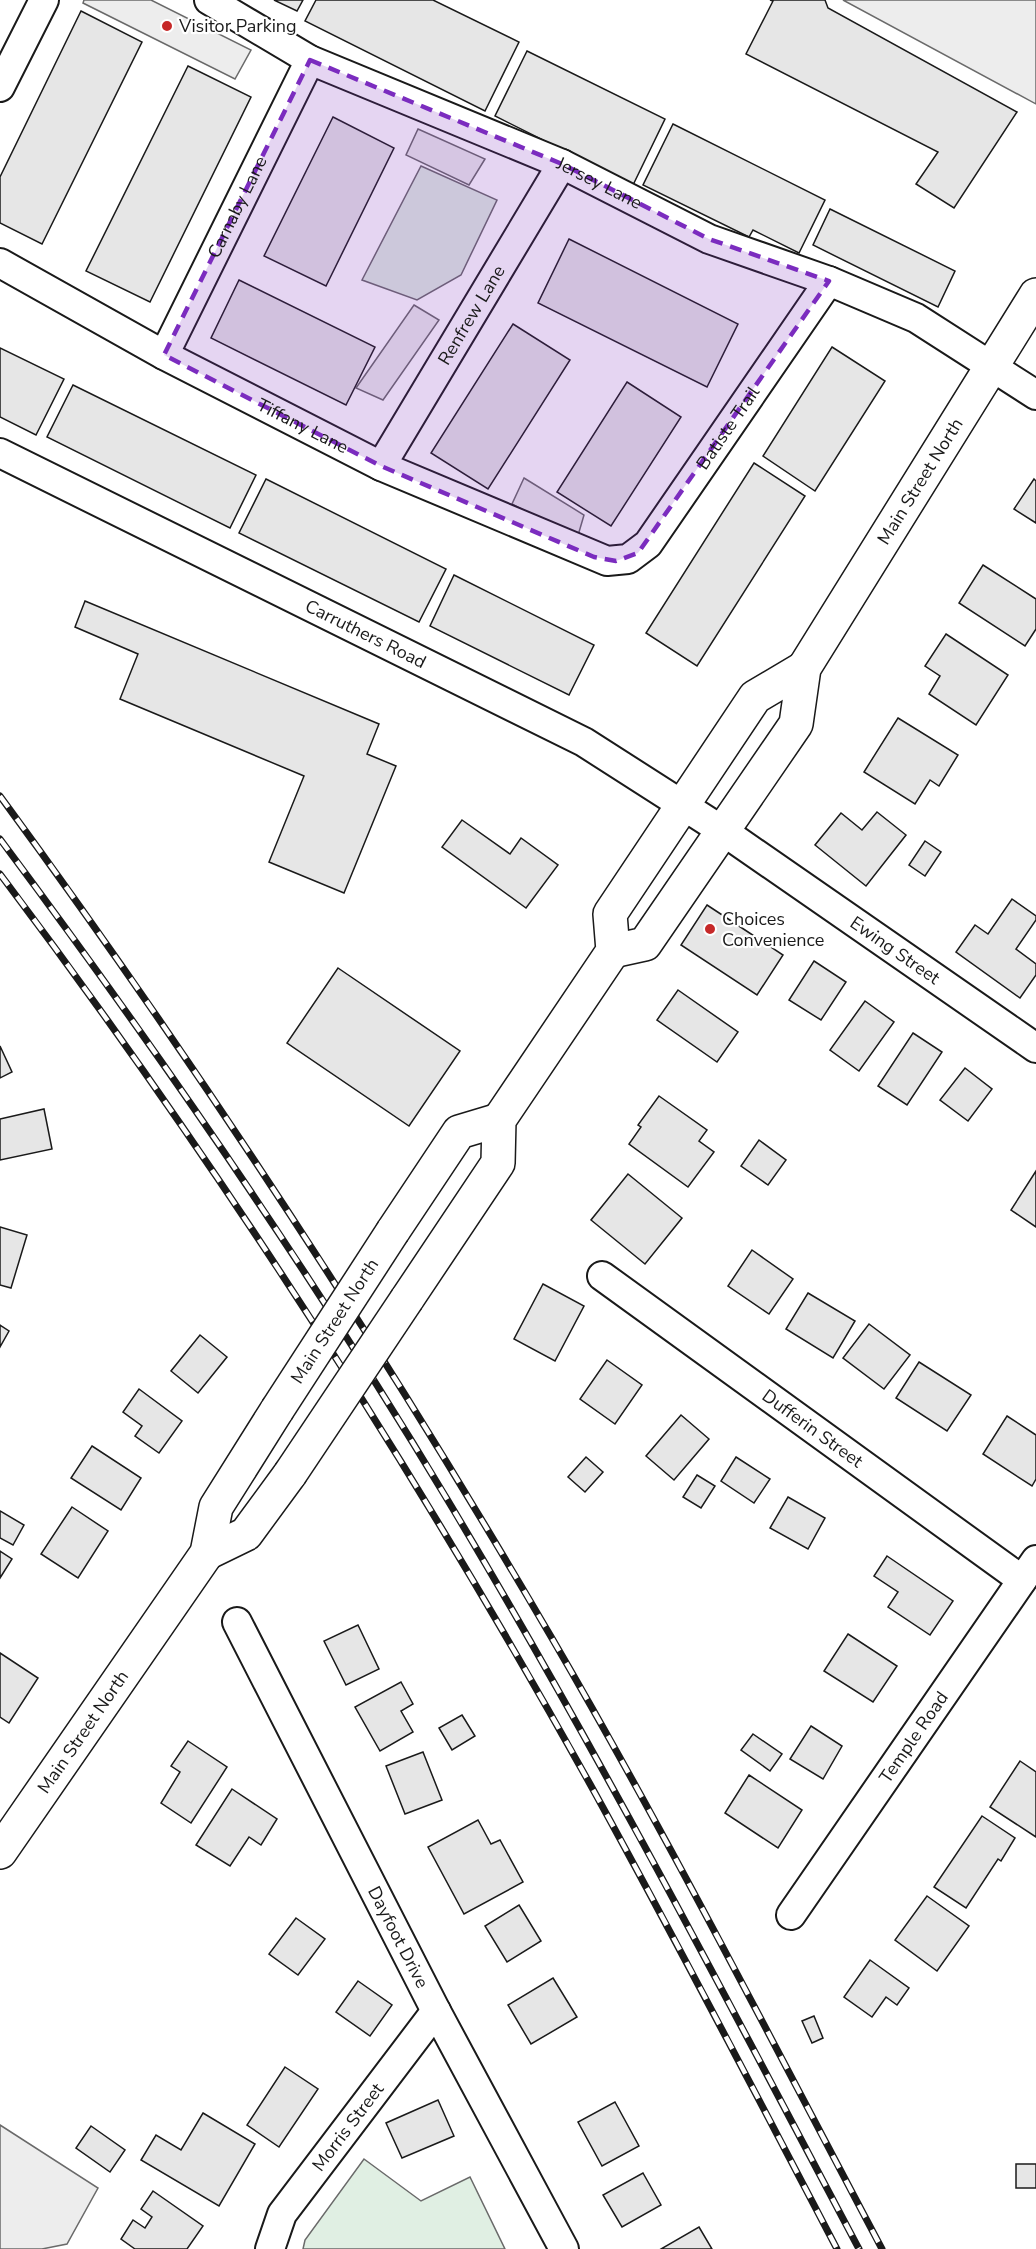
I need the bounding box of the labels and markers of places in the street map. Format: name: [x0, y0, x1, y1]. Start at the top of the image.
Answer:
place label: Visitor Parking: [178, 14, 297, 38]
marker: Visitor Parking: [160, 19, 174, 33]
place label: Choices Convenience: [722, 907, 824, 952]
marker: Choices Convenience: [703, 922, 717, 936]

